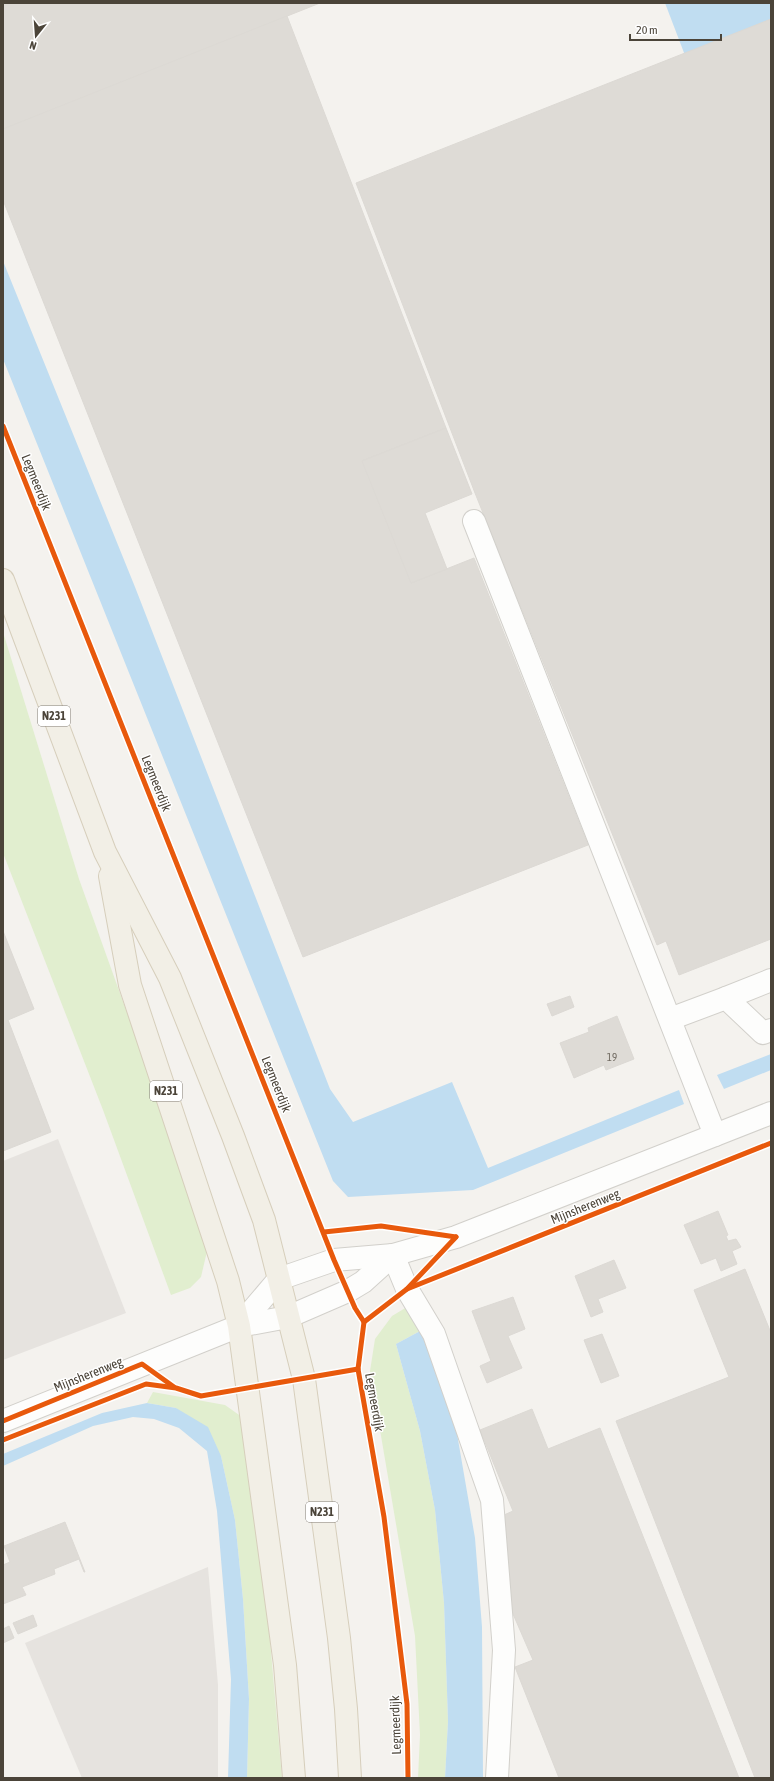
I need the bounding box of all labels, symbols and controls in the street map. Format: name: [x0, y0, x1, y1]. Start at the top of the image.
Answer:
north arrow: [16, 16, 56, 56]
scale bar: [630, 16, 721, 42]
text: 20 m: [636, 23, 658, 37]
text: N: [28, 39, 38, 52]
street label: Legmeerdijk: [18, 452, 55, 513]
road number: N231: [38, 706, 70, 726]
street label: Legmeerdijk: [138, 753, 175, 814]
house number: 19: [607, 1051, 617, 1063]
street label: Legmeerdijk: [258, 1054, 295, 1115]
road number: N231: [150, 1081, 182, 1101]
street label: Mijnsherenweg: [549, 1186, 622, 1227]
street label: Mijnsherenweg: [52, 1354, 125, 1395]
street label: Legmeerdijk: [362, 1372, 387, 1433]
road number: N231: [306, 1502, 338, 1522]
street label: Legmeerdijk: [387, 1695, 404, 1755]

